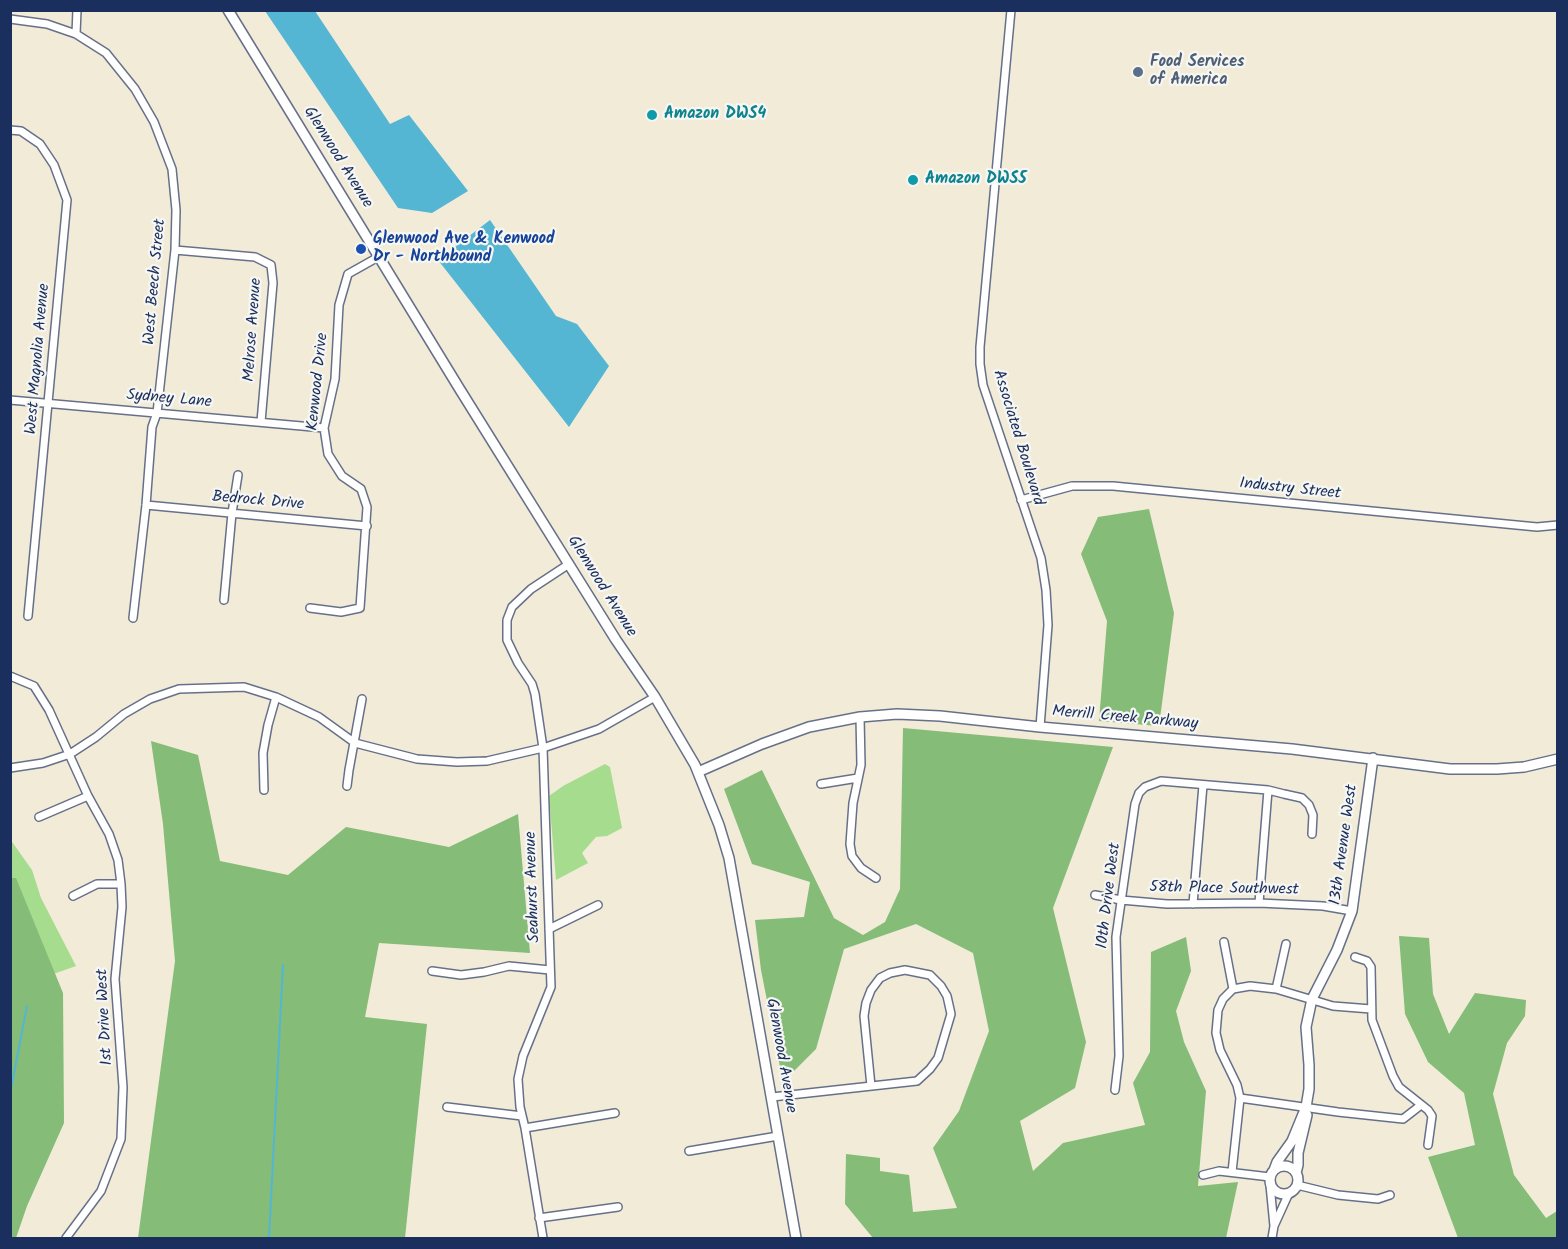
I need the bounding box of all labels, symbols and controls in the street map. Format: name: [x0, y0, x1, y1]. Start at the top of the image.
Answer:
place label: Food Services of America: [1150, 53, 1244, 91]
marker: Food Services of America: [1131, 65, 1145, 79]
street label: Glenwood Avenue: [298, 104, 376, 212]
place label: Amazon DWS4: [664, 105, 766, 125]
marker: Amazon DWS4: [645, 108, 659, 122]
place label: Amazon DWS5: [925, 170, 1026, 190]
marker: Amazon DWS5: [906, 173, 920, 187]
street label: West Beech Street: [141, 218, 171, 346]
place label: Glenwood Ave & Kenwood Dr - Northbound: [373, 230, 555, 268]
marker: Glenwood Ave & Kenwood Dr - Northbound: [354, 242, 368, 256]
street label: Melrose Avenue: [241, 278, 267, 382]
street label: West Magnolia Avenue: [23, 283, 55, 435]
street label: Kenwood Drive: [304, 332, 334, 432]
street label: Associated Boulevard: [987, 368, 1047, 508]
street label: Sydney Lane: [126, 387, 212, 413]
street label: Industry Street: [1238, 475, 1342, 505]
street label: Bedrock Drive: [211, 488, 305, 516]
street label: Glenwood Avenue: [562, 533, 640, 641]
street label: Merrill Creek Parkway: [1051, 703, 1199, 735]
street label: 13th Avenue West: [1327, 783, 1363, 907]
street label: Seahurst Avenue: [522, 831, 546, 943]
street label: 10th Drive West: [1094, 842, 1126, 950]
street label: 58th Place Southwest: [1149, 879, 1299, 901]
street label: 1st Drive West: [94, 968, 118, 1066]
street label: Glenwood Avenue: [760, 997, 800, 1115]

